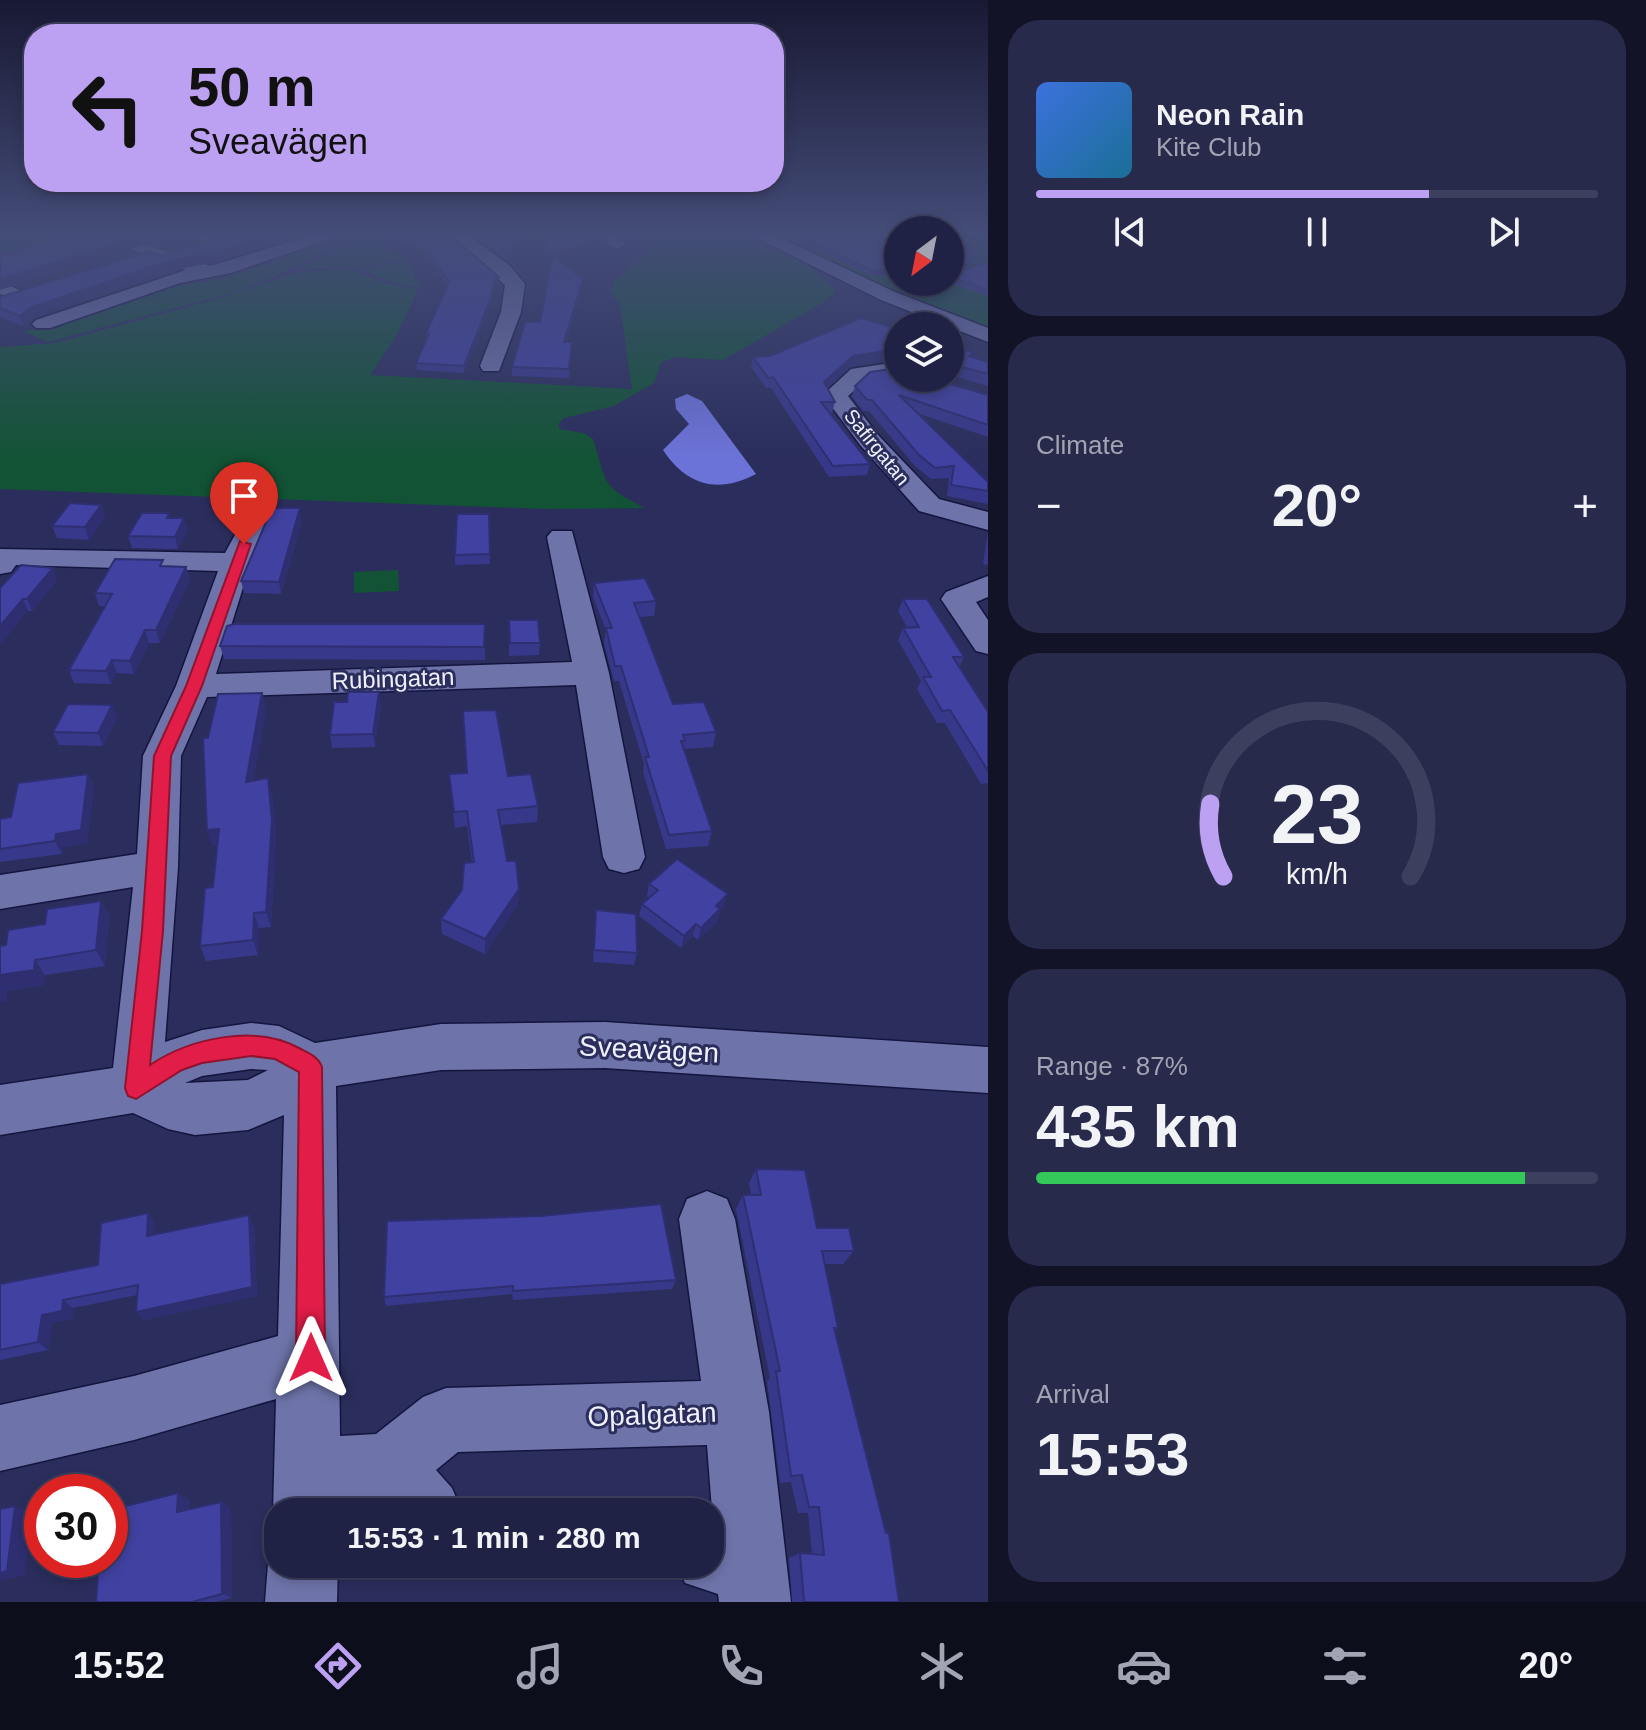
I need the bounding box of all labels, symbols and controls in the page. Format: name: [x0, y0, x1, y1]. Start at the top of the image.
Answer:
text: 50 m: [188, 55, 316, 118]
icon: left: [56, 56, 160, 160]
text: Neon Rain: [1156, 98, 1304, 131]
text: Sveavägen: [188, 121, 368, 162]
text: Kite Club: [1156, 132, 1262, 162]
icon: previous: [1108, 210, 1152, 254]
icon: pause: [1295, 210, 1339, 254]
icon: next: [1482, 210, 1526, 254]
north arrow: [884, 216, 964, 296]
map controls: [884, 216, 964, 392]
button: layers: [884, 312, 964, 392]
street label: Safirgatan: [840, 405, 914, 489]
text: Climate: [1036, 430, 1124, 460]
pin: [210, 462, 278, 544]
text: 20°: [1272, 472, 1362, 539]
icon: arrive: [222, 474, 266, 518]
text: −: [1036, 481, 1062, 530]
text: +: [1572, 481, 1598, 530]
street label: Rubingatan: [331, 663, 455, 694]
text: 23: [1271, 768, 1363, 861]
text: km/h: [1286, 858, 1348, 890]
street label: Sveavägen: [578, 1030, 720, 1069]
text: Range · 87%: [1036, 1051, 1188, 1081]
text: 435 km: [1036, 1093, 1240, 1160]
position arrow: [269, 1316, 353, 1400]
text: Arrival: [1036, 1379, 1110, 1409]
street label: Opalgatan: [587, 1397, 717, 1432]
text: 15:53: [1036, 1421, 1189, 1488]
speed limit sign: 30: [24, 1474, 128, 1578]
text: 15:53 · 1 min · 280 m: [347, 1521, 641, 1554]
icon: directions: [310, 1638, 366, 1694]
icon: music: [512, 1638, 568, 1694]
icon: phone: [713, 1638, 769, 1694]
icon: climate: [914, 1638, 970, 1694]
icon: car: [1116, 1638, 1172, 1694]
icon: filters: [1317, 1638, 1373, 1694]
text: 15:52: [73, 1645, 165, 1686]
text: 20°: [1519, 1645, 1573, 1686]

